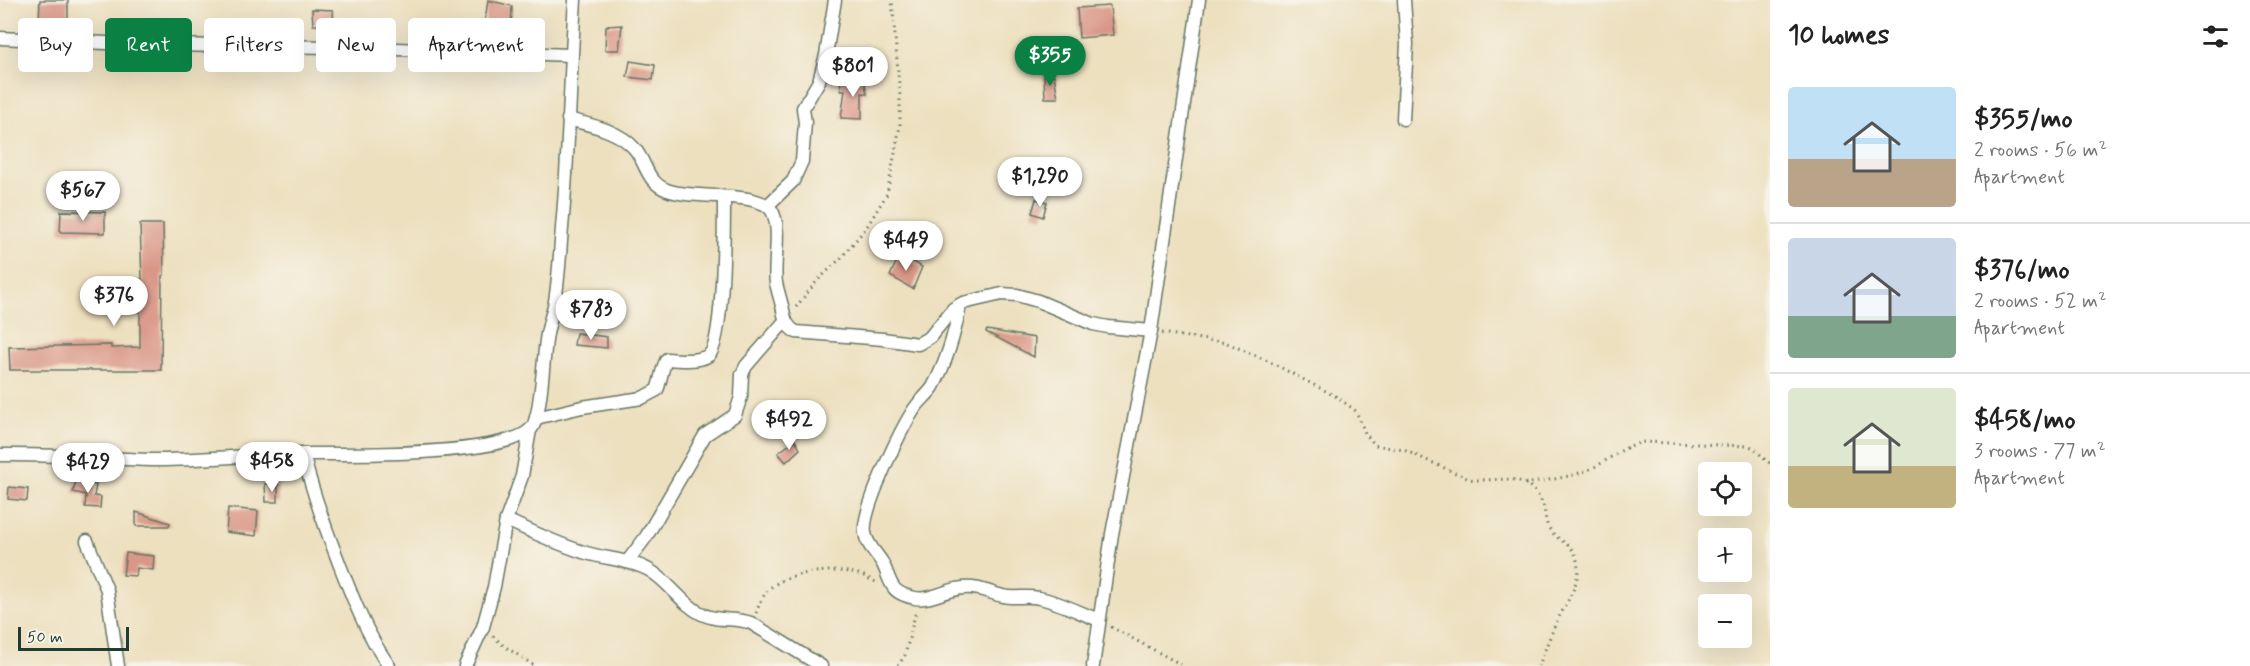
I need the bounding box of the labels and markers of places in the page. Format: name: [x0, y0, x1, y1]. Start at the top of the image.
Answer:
pin: $355: [1014, 36, 1086, 87]
pin: $801: [817, 47, 889, 98]
pin: $1,290: [991, 157, 1089, 208]
pin: $567: [47, 171, 119, 222]
pin: $449: [870, 221, 942, 272]
pin: $376: [78, 276, 150, 327]
pin: $783: [555, 290, 627, 341]
pin: $492: [753, 400, 825, 451]
pin: $458: [236, 442, 308, 493]
pin: $429: [52, 443, 124, 494]

